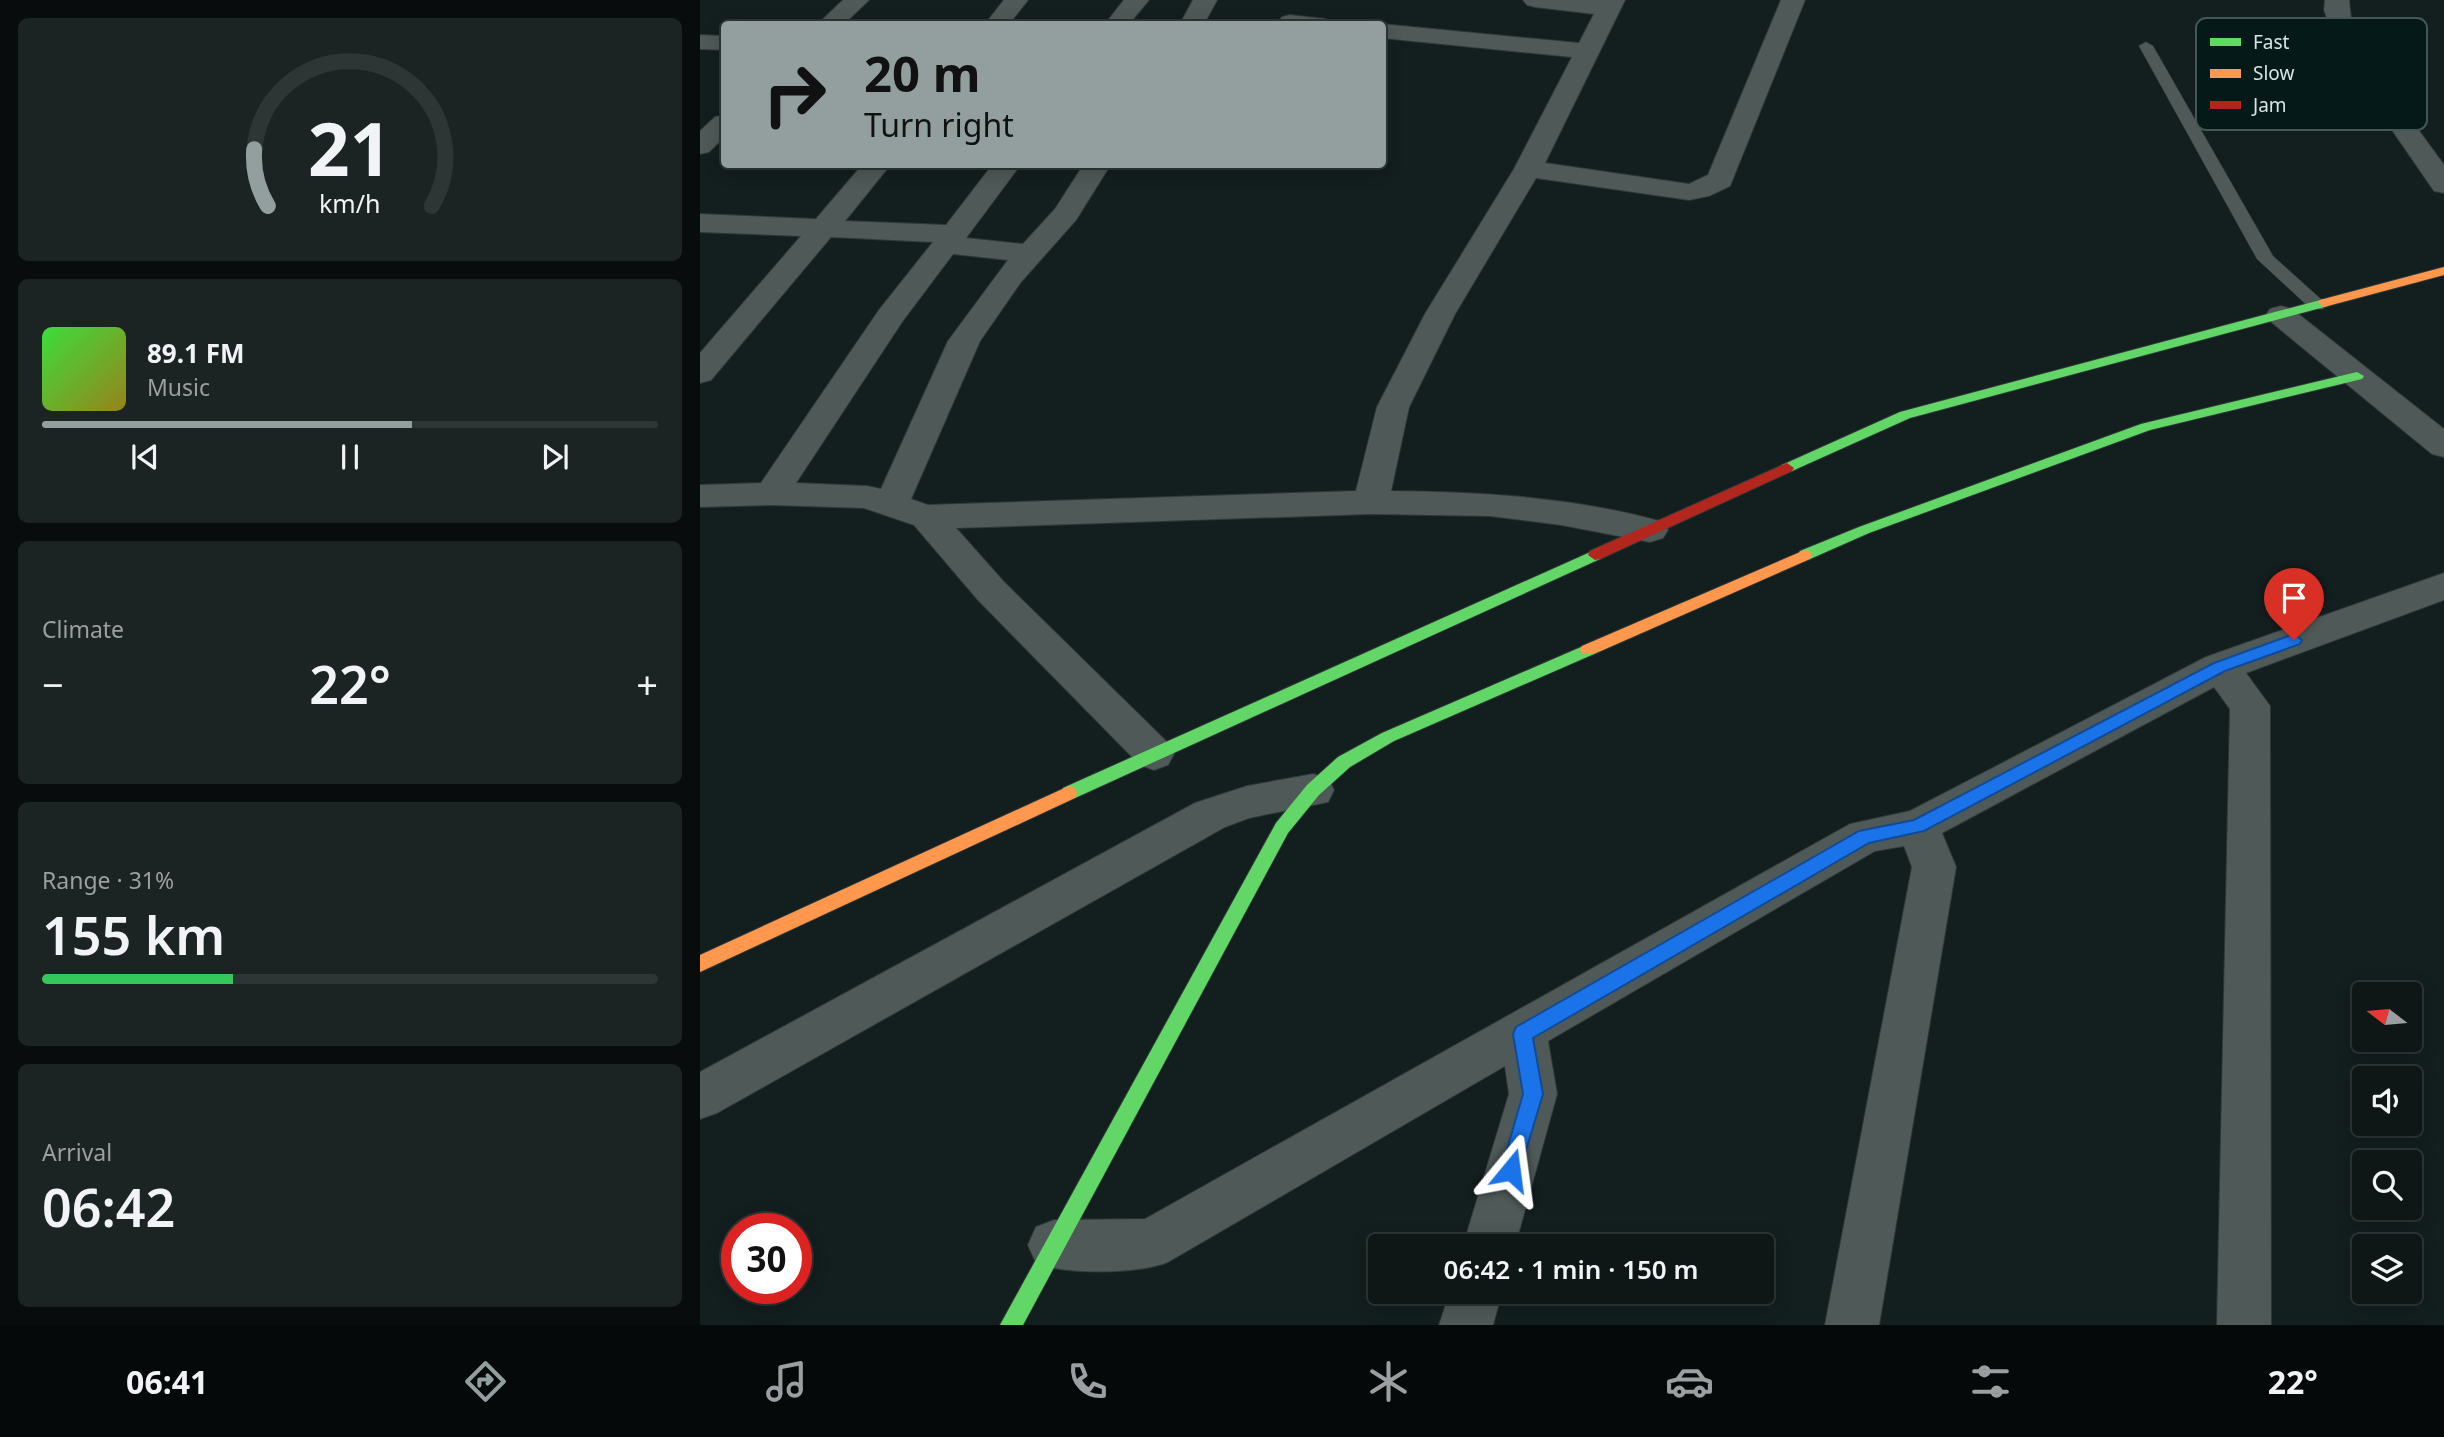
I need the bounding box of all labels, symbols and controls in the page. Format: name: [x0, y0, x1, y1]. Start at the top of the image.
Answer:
legend: [2196, 18, 2427, 130]
text: Fast: [2253, 29, 2290, 55]
text: 20 m: [864, 40, 981, 106]
icon: right: [749, 49, 840, 140]
text: Slow: [2253, 60, 2294, 86]
text: Jam: [2251, 92, 2287, 118]
text: 21: [308, 98, 392, 197]
text: Turn right: [864, 103, 1014, 146]
text: km/h: [319, 186, 381, 220]
text: 89.1 FM: [147, 335, 244, 371]
text: Music: [147, 371, 210, 403]
icon: previous: [126, 438, 164, 476]
icon: pause: [331, 438, 369, 476]
icon: next: [536, 438, 574, 476]
pin: [2264, 568, 2324, 640]
icon: arrive: [2275, 579, 2313, 617]
text: Climate: [42, 613, 124, 645]
text: 22°: [309, 648, 391, 719]
text: −: [42, 658, 64, 710]
text: +: [636, 658, 658, 710]
text: Range · 31%: [42, 864, 174, 896]
text: 155 km: [42, 899, 225, 970]
north arrow: [2352, 982, 2422, 1052]
map controls: [2352, 982, 2422, 1304]
button: sound: [2352, 1066, 2422, 1136]
position arrow: [1474, 1133, 1548, 1207]
text: Arrival: [42, 1136, 112, 1168]
button: search: [2352, 1150, 2422, 1220]
text: 06:42: [42, 1171, 175, 1242]
speed limit sign: 30: [721, 1213, 812, 1304]
button: layers: [2352, 1234, 2422, 1304]
text: 06:42 · 1 min · 150 m: [1444, 1251, 1698, 1287]
icon: directions: [461, 1357, 510, 1406]
icon: music: [762, 1357, 811, 1406]
icon: phone: [1063, 1357, 1112, 1406]
icon: climate: [1364, 1357, 1413, 1406]
icon: car: [1665, 1357, 1714, 1406]
icon: filters: [1966, 1357, 2015, 1406]
text: 06:41: [126, 1360, 208, 1403]
text: 22°: [2268, 1360, 2318, 1403]

